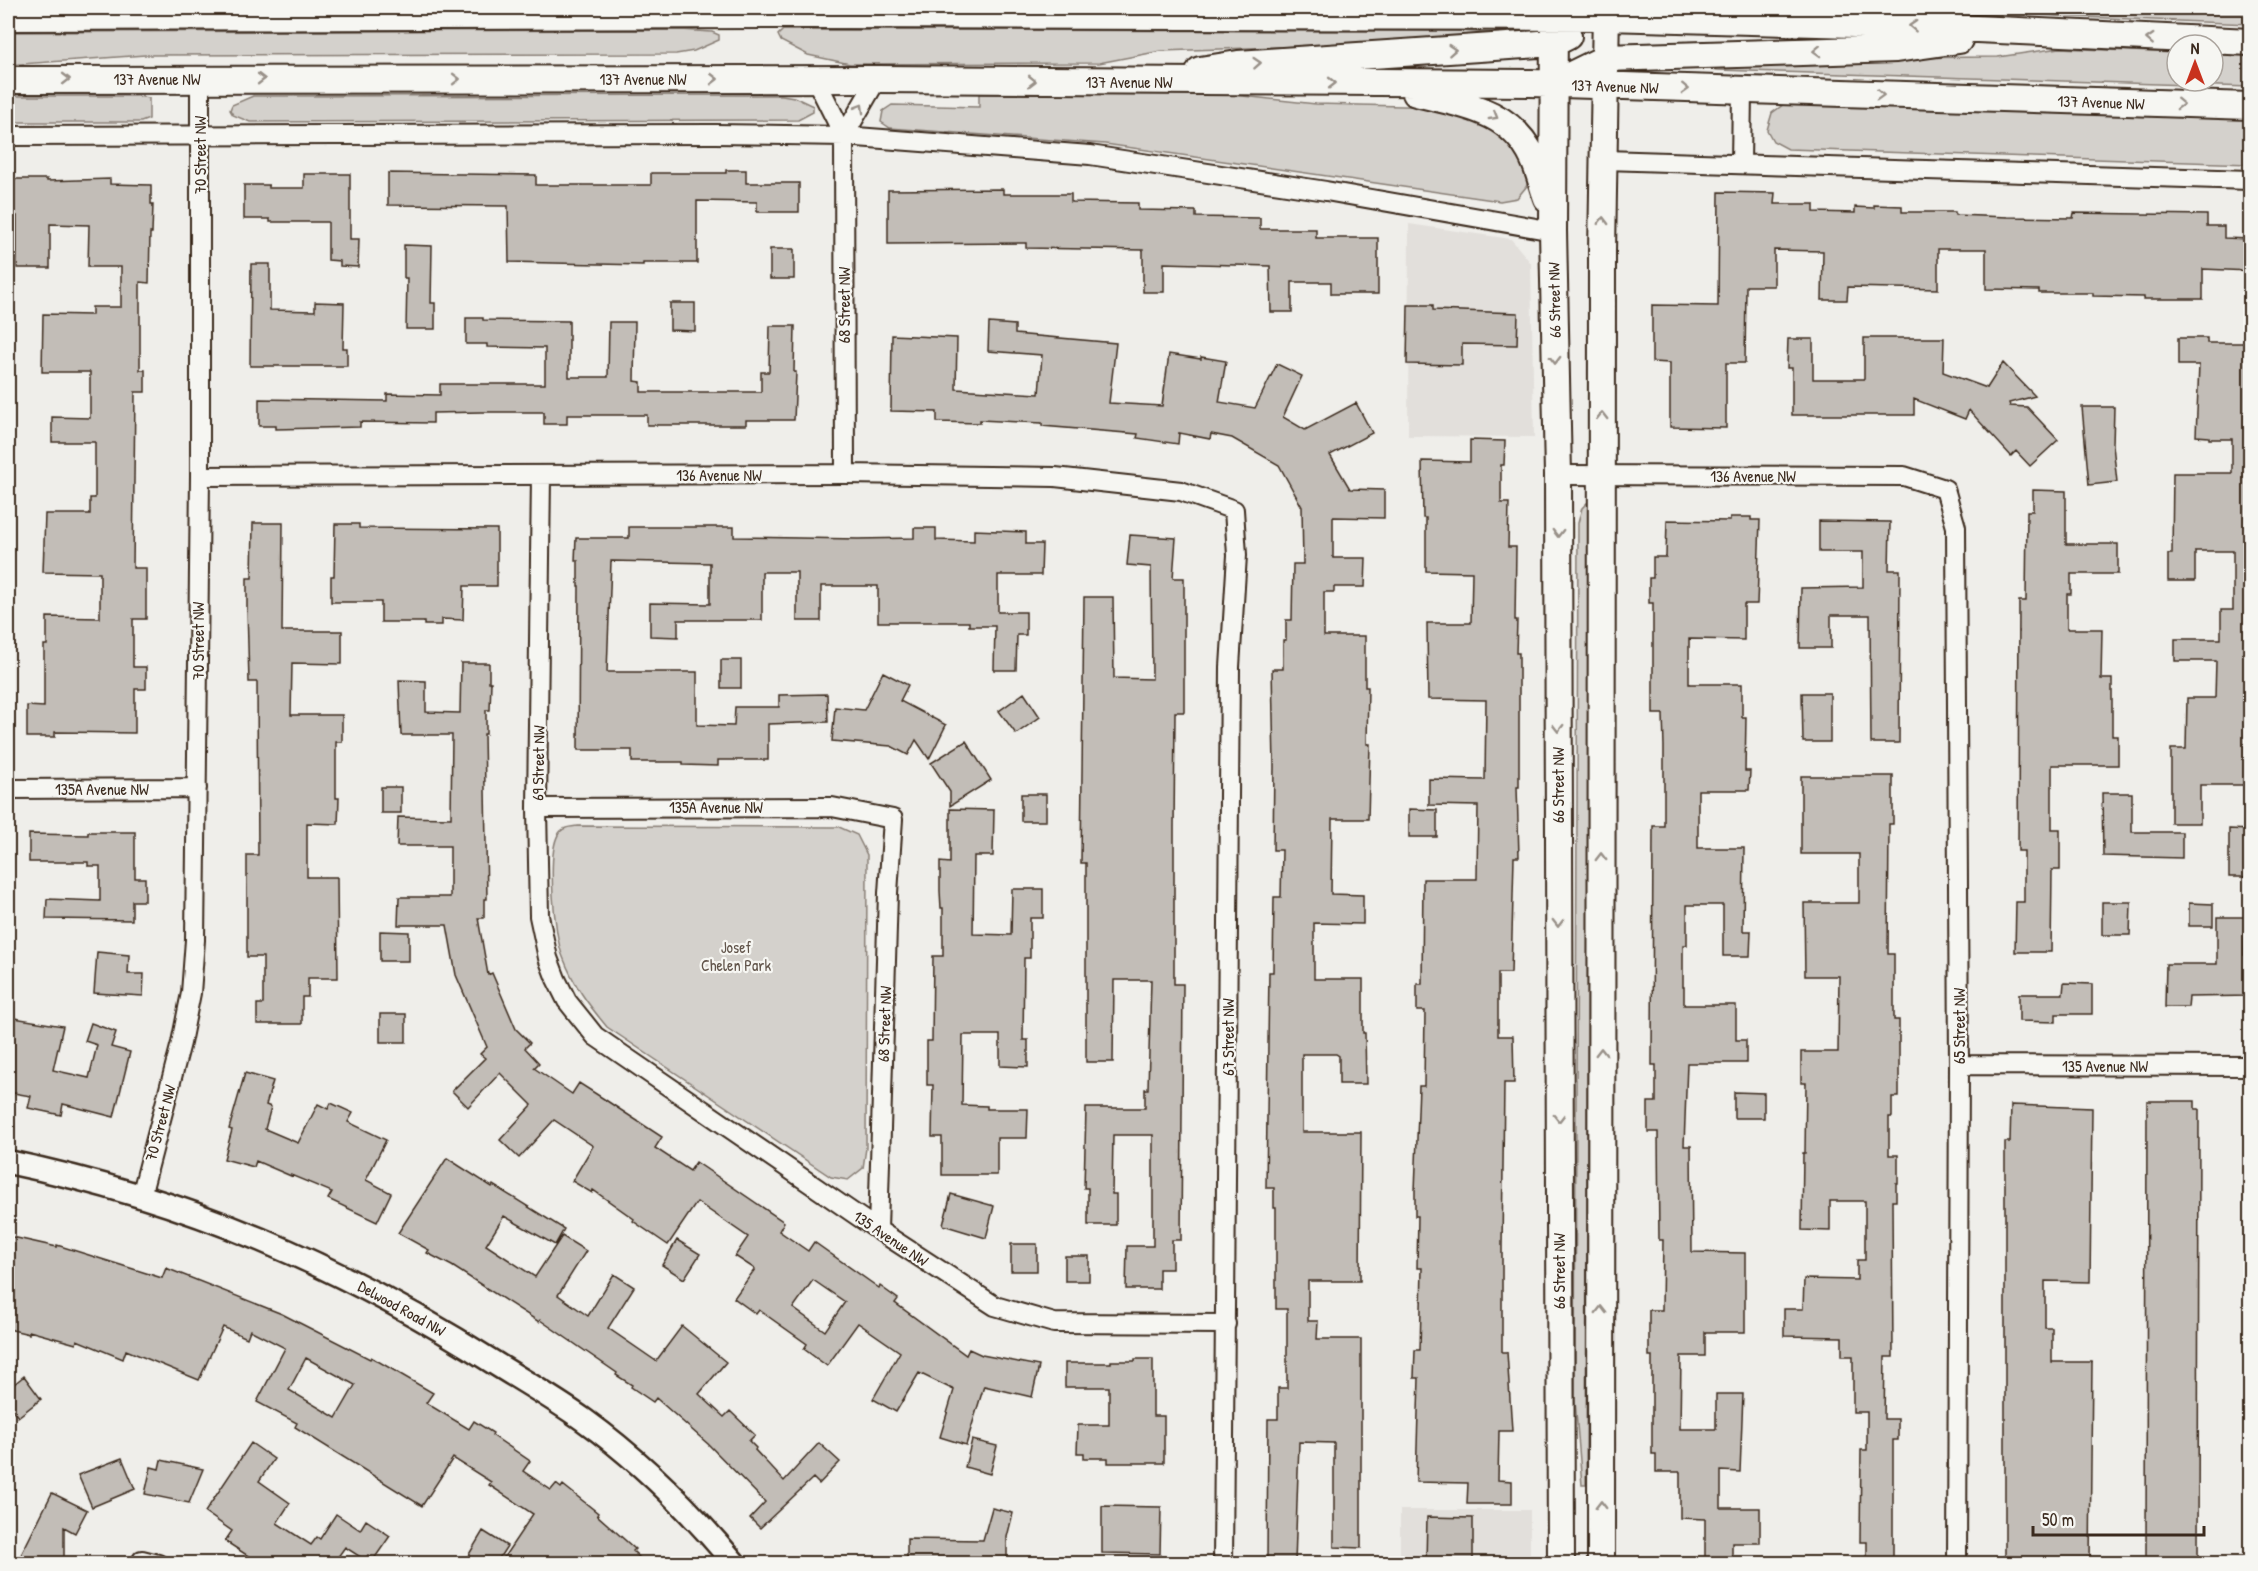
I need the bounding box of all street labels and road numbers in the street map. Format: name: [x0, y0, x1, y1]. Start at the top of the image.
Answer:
street label: 137 Avenue NW: [113, 68, 201, 90]
street label: 137 Avenue NW: [599, 68, 687, 90]
street label: 137 Avenue NW: [1085, 71, 1173, 93]
street label: 137 Avenue NW: [1571, 73, 1659, 99]
street label: 137 Avenue NW: [2057, 89, 2145, 115]
street label: 70 Street NW: [189, 116, 211, 194]
street label: 66 Street NW: [1542, 262, 1566, 338]
street label: 68 Street NW: [833, 267, 855, 343]
street label: 136 Avenue NW: [676, 464, 762, 486]
street label: 136 Avenue NW: [1710, 465, 1796, 487]
street label: 70 Street NW: [187, 602, 209, 680]
street label: 69 Street NW: [526, 725, 550, 801]
street label: 66 Street NW: [1547, 747, 1569, 823]
street label: 135A Avenue NW: [55, 778, 149, 800]
street label: 135A Avenue NW: [669, 796, 763, 818]
street label: 68 Street NW: [872, 985, 896, 1063]
street label: 65 Street NW: [1948, 988, 1970, 1064]
street label: 67 Street NW: [1217, 998, 1239, 1076]
street label: 135 Avenue NW: [2062, 1055, 2148, 1077]
street label: 70 Street NW: [139, 1082, 181, 1164]
street label: 135 Avenue NW: [849, 1205, 933, 1271]
street label: 66 Street NW: [1548, 1233, 1570, 1309]
street label: Delwood Road NW: [354, 1275, 450, 1341]

